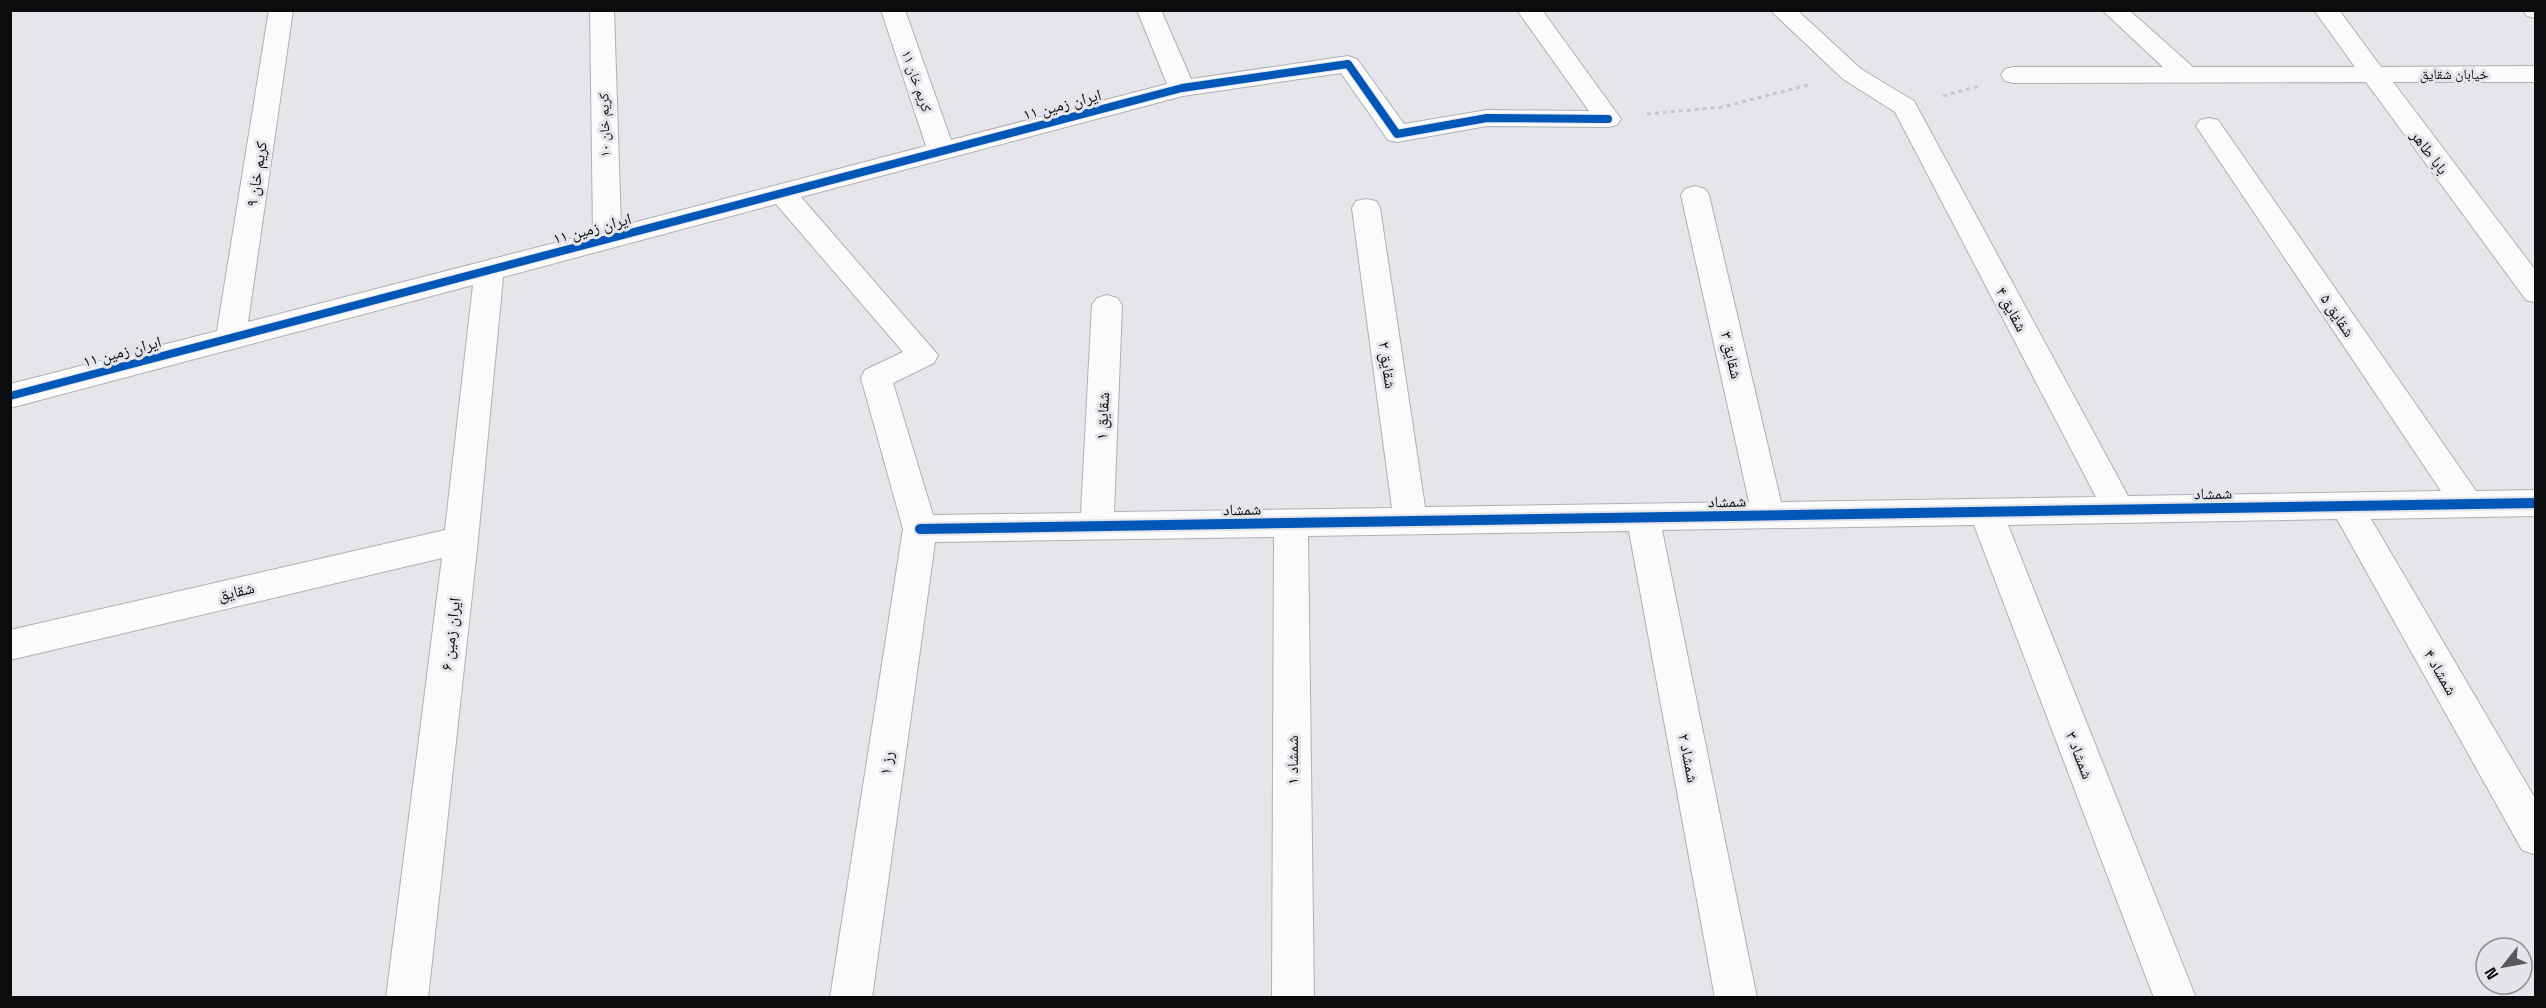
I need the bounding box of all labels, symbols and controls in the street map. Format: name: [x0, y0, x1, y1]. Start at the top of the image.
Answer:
street label: کریم خان ۱۱: [897, 48, 936, 115]
street label: خیابان شقایق: [2420, 65, 2488, 84]
street label: ایران زمین ۱۱: [1021, 84, 1104, 125]
street label: کریم خان ۱۰: [594, 93, 615, 157]
street label: بابا طاهر: [2406, 125, 2453, 179]
street label: کریم خان ۹: [241, 139, 272, 208]
street label: ایران زمین ۱۱: [551, 208, 634, 249]
street label: شقایق ۴: [1991, 283, 2032, 335]
street label: شقایق ۵: [2316, 290, 2360, 341]
street label: شقایق ۳: [1716, 329, 1747, 381]
street label: ایران زمین ۱۱: [81, 331, 164, 372]
street label: شقایق ۲: [1374, 340, 1401, 390]
street label: شقایق ۱: [1091, 392, 1114, 440]
street label: شمشاد: [2194, 483, 2232, 504]
street label: شمشاد: [1708, 491, 1746, 512]
street label: شمشاد: [1223, 499, 1261, 520]
street label: شقایق: [216, 577, 256, 606]
street label: ایران زمین ۶: [436, 597, 465, 672]
street label: شمشاد ۴: [2419, 645, 2462, 699]
street label: شمشاد ۳: [2061, 728, 2098, 782]
street label: شمشاد ۲: [1673, 732, 1704, 785]
street label: شمشاد ۱: [1282, 735, 1303, 785]
street label: رز ۱: [874, 750, 899, 776]
north arrow: [2474, 936, 2534, 996]
text: N: [2480, 963, 2503, 983]

